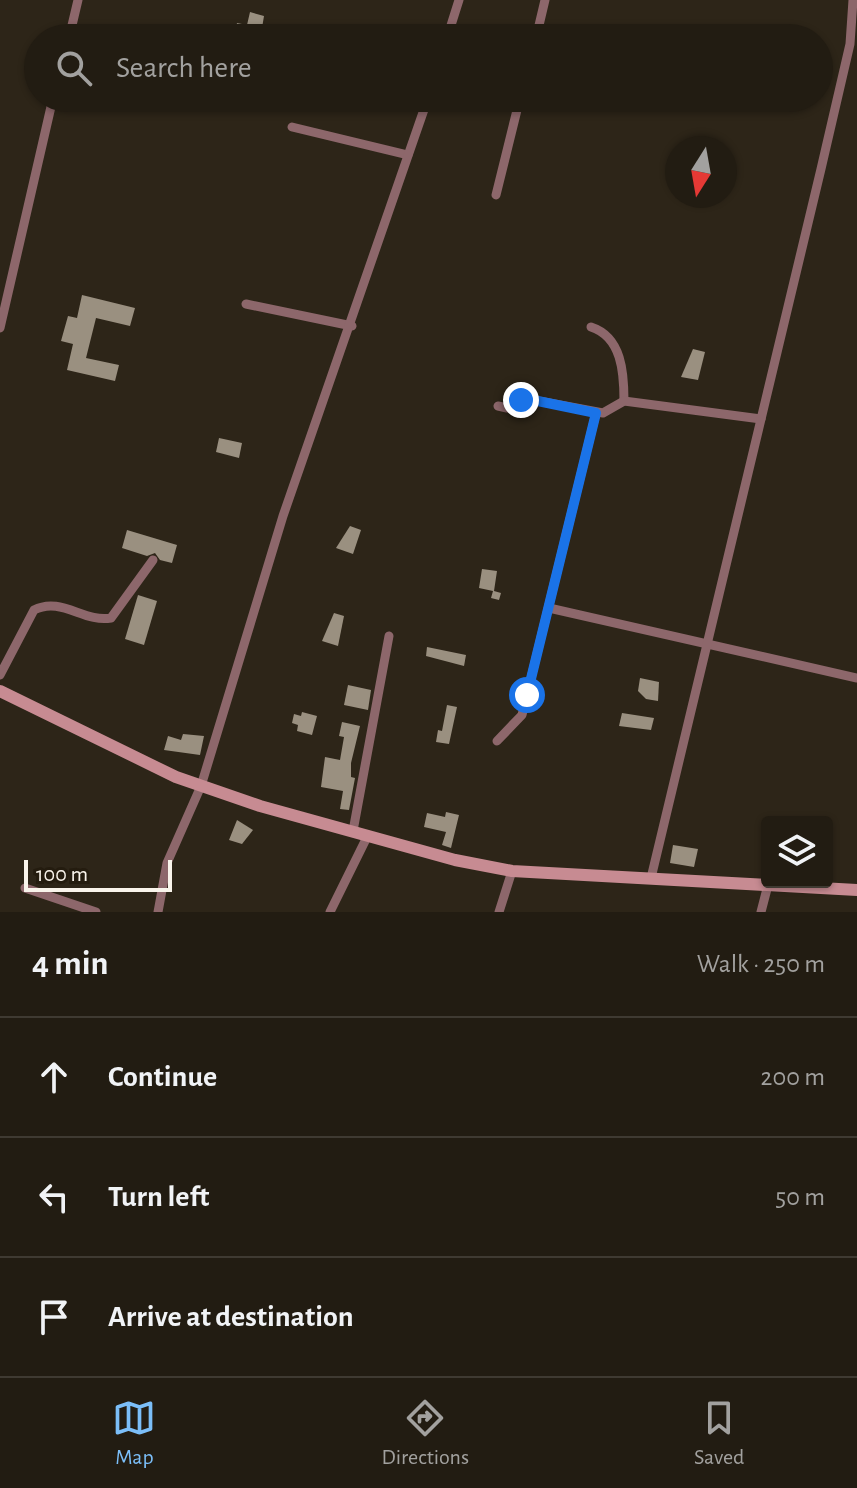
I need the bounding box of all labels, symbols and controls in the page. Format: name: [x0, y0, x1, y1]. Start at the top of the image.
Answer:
search box: [24, 24, 833, 112]
icon: search: [52, 46, 96, 90]
text: Search here: [116, 53, 252, 83]
north arrow: [665, 136, 737, 208]
route end: [503, 382, 539, 418]
route start: [509, 677, 545, 713]
map controls: [761, 816, 833, 888]
button: layers: [761, 816, 833, 888]
scale bar: [24, 856, 172, 892]
text: 100 m: [36, 863, 88, 885]
text: 4 min: [32, 947, 109, 981]
text: Walk · 250 m: [697, 951, 825, 977]
icon: ahead: [32, 1055, 76, 1099]
text: Continue: [108, 1062, 217, 1092]
text: 200 m: [761, 1064, 825, 1090]
icon: left: [32, 1175, 76, 1219]
text: Turn left: [108, 1182, 209, 1212]
text: 50 m: [775, 1184, 825, 1210]
icon: arrive: [32, 1295, 76, 1339]
text: Arrive at destination: [108, 1302, 354, 1332]
tab: Map: [112, 1396, 156, 1470]
tab: Directions: [381, 1396, 469, 1470]
tab: Saved: [694, 1396, 744, 1470]

